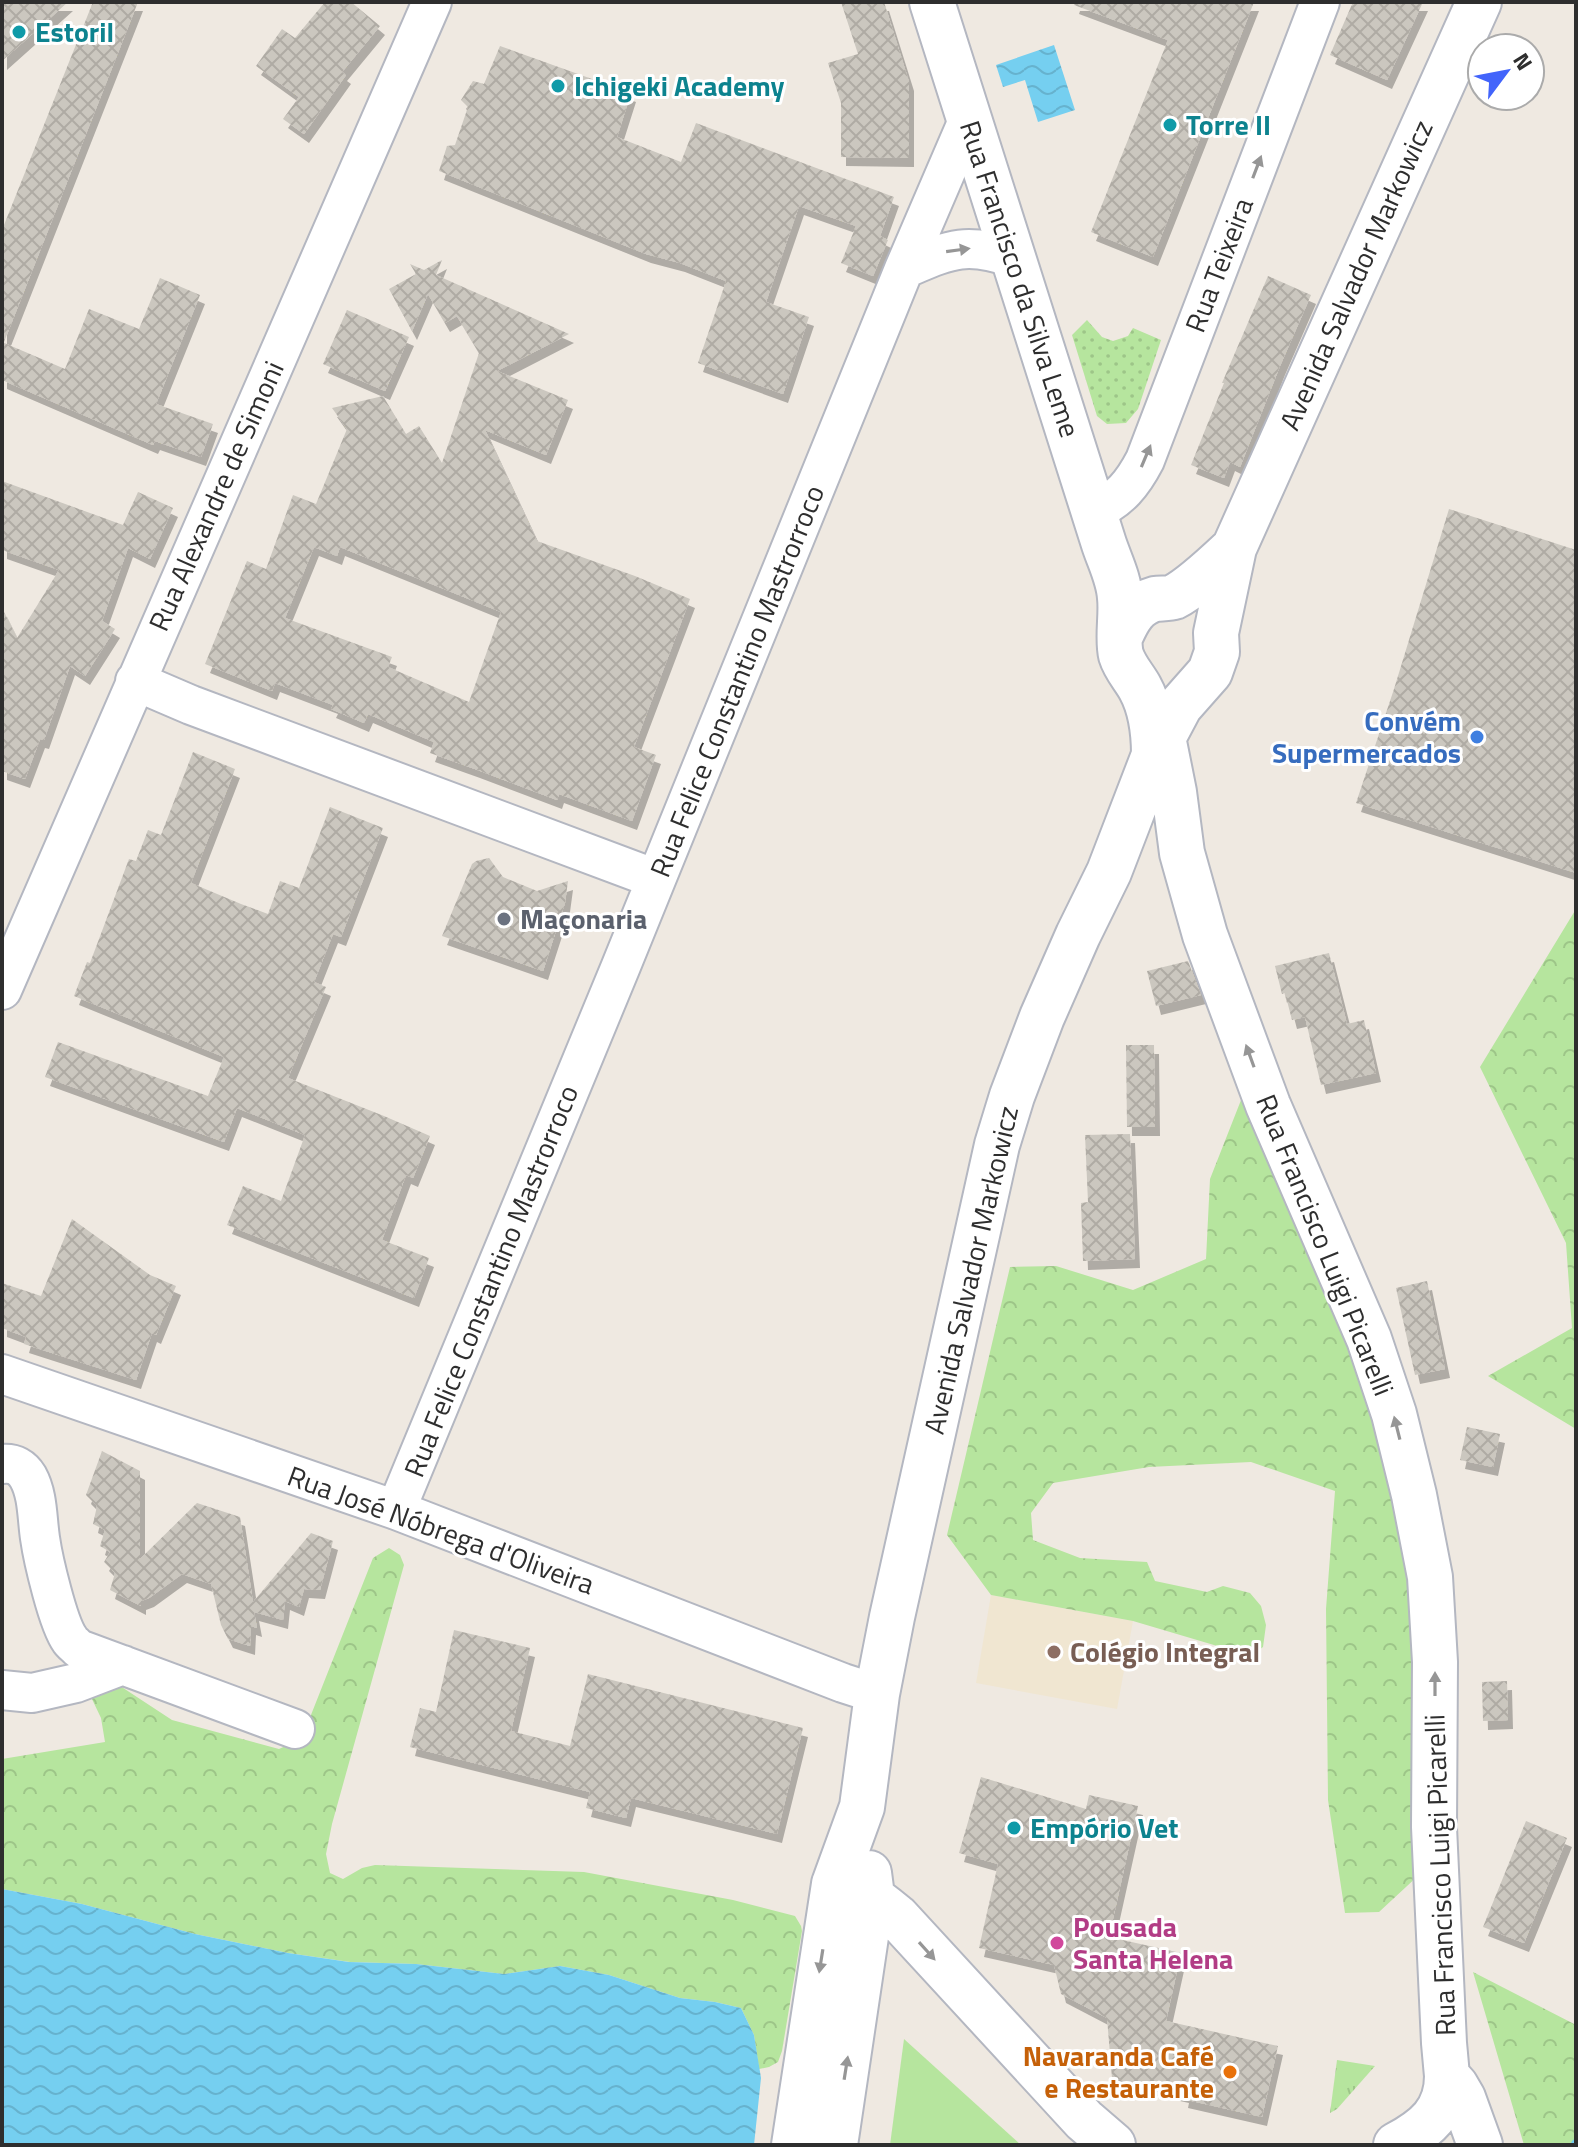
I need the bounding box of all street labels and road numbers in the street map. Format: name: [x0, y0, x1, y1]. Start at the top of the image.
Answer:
street label: Avenida Salvador Markowicz: [1268, 113, 1443, 437]
street label: Rua Francisco da Silva Leme: [949, 115, 1092, 443]
street label: Rua Teixeira: [1173, 191, 1264, 338]
street label: Rua Alexandre de Simoni: [137, 354, 294, 638]
street label: Rua Felice Constantino Mastrorroco: [638, 478, 835, 883]
street label: Rua Felice Constantino Mastrorroco: [392, 1078, 589, 1483]
street label: Rua Francisco Luigi Picarelli: [1245, 1087, 1406, 1402]
street label: Avenida Salvador Markowicz: [912, 1102, 1029, 1438]
street label: Rua José Nóbrega d'Oliveira: [282, 1454, 601, 1605]
street label: Rua Francisco Luigi Picarelli: [1412, 1713, 1467, 2037]

